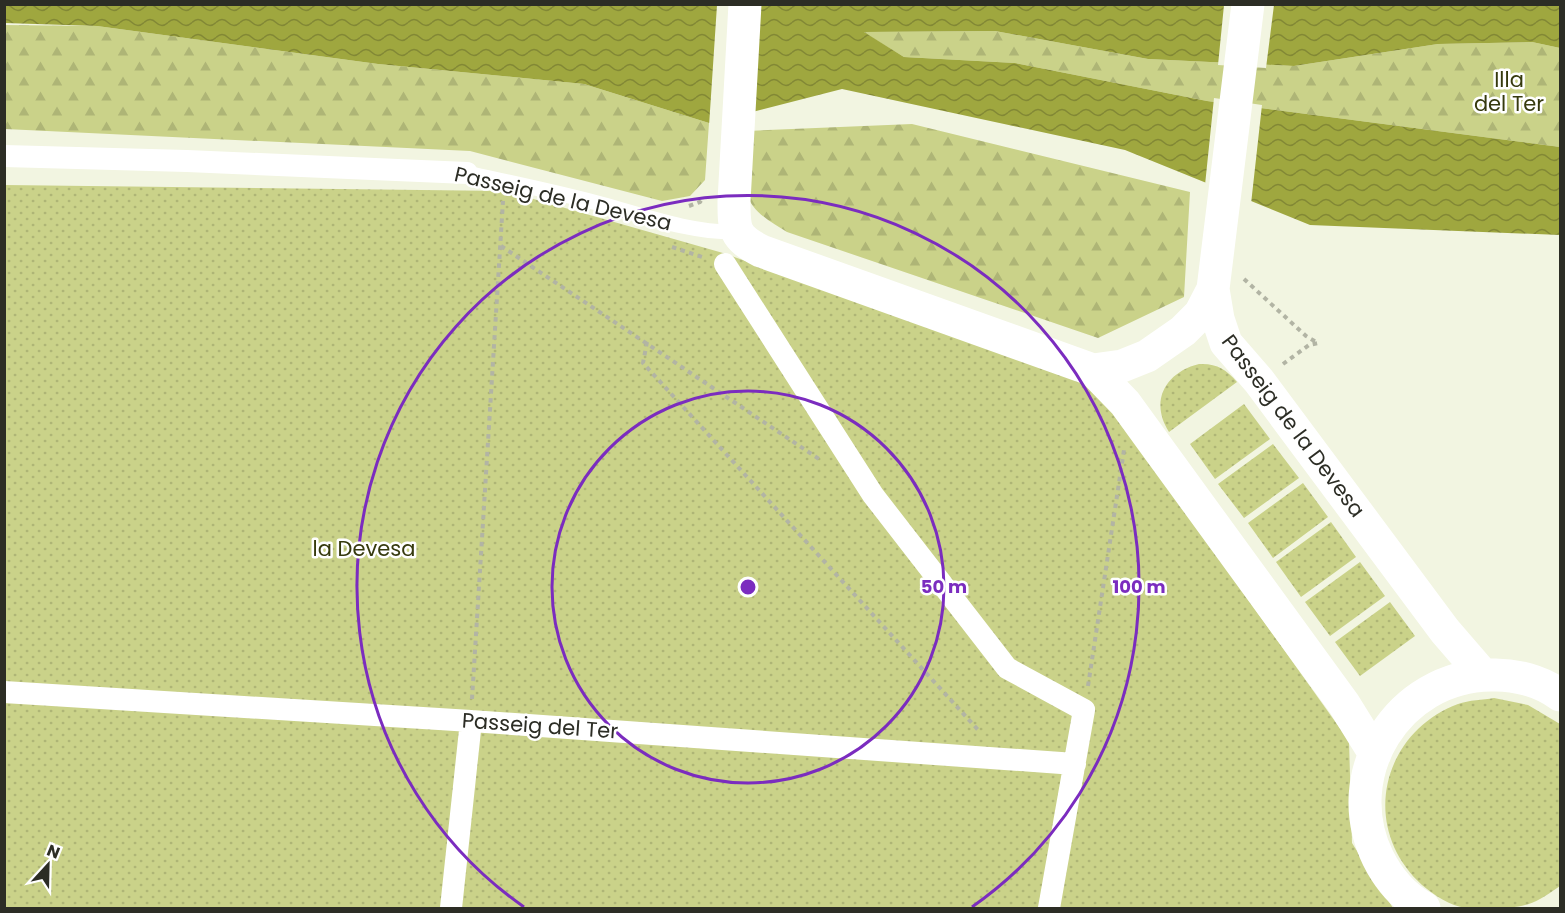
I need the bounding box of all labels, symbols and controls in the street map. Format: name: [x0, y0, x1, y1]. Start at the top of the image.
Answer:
park label: Illa del Ter: [1474, 65, 1544, 118]
street label: Passeig de la Devesa: [452, 159, 674, 238]
street label: Passeig de la Devesa: [1215, 328, 1372, 523]
park label: la Devesa: [313, 534, 415, 563]
text: 50 m: [921, 574, 967, 599]
text: 100 m: [1112, 574, 1166, 599]
centre of rings: [738, 577, 758, 597]
street label: Passeig del Ter: [461, 706, 619, 745]
north arrow: [18, 835, 78, 895]
text: N: [44, 839, 63, 864]

